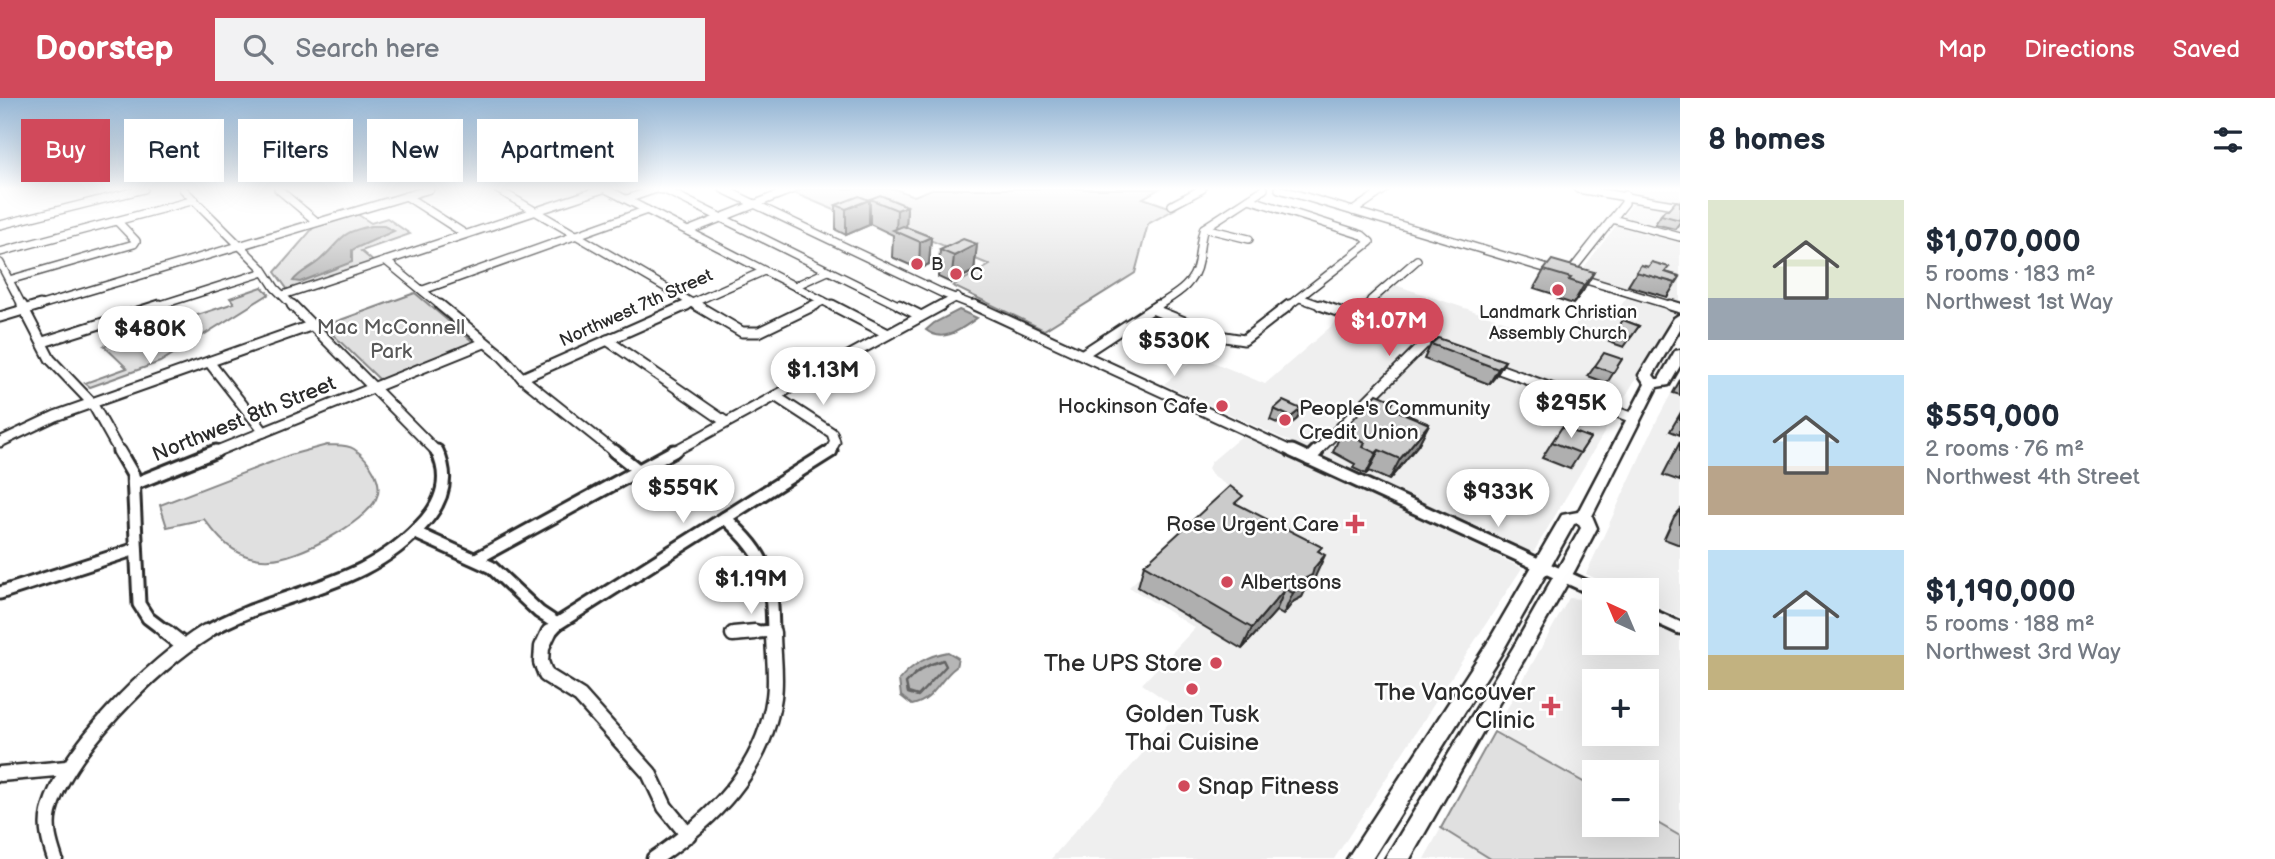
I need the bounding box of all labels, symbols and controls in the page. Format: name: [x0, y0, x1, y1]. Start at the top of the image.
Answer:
search box: [215, 18, 705, 81]
text: Doorstep: [35, 29, 173, 69]
icon: search: [239, 30, 277, 68]
text: Search here: [295, 34, 439, 65]
text: Map: [1938, 35, 1986, 64]
text: Directions: [2024, 35, 2135, 64]
text: Saved: [2173, 35, 2240, 64]
chip: Buy: [21, 119, 110, 182]
chip: Rent: [124, 119, 224, 182]
chip: Filters: [238, 119, 353, 182]
chip: New: [367, 119, 463, 182]
chip: Apartment: [477, 119, 638, 182]
icon: filters: [2209, 121, 2247, 159]
text: 8 homes: [1708, 122, 1825, 158]
text: $1,070,000: [1925, 224, 2081, 260]
icon: home: [1764, 228, 1848, 312]
place label: B: [931, 254, 943, 275]
marker: B: [909, 256, 925, 272]
text: 5 rooms · 183 m²: [1925, 260, 2095, 288]
place label: C: [970, 264, 983, 285]
street label: Northwest 7th Street: [556, 265, 716, 351]
marker: C: [948, 266, 964, 282]
marker: Landmark Christian Assembly Church: [1550, 282, 1566, 298]
text: Northwest 1st Way: [1925, 288, 2113, 316]
pin: $1.07M: [1332, 299, 1446, 358]
place label: Landmark Christian Assembly Church: [1479, 302, 1637, 344]
pin: $480K: [101, 306, 199, 366]
text: $1.07M: [1351, 307, 1427, 335]
text: $480K: [114, 315, 186, 343]
park label: Mac McConnell Park: [317, 315, 465, 364]
pin: $530K: [1125, 318, 1223, 378]
text: $530K: [1138, 327, 1210, 355]
pin: $1.13M: [766, 348, 880, 407]
text: $1.13M: [787, 356, 859, 384]
street label: Northwest 8th Street: [149, 371, 340, 467]
pin: $295K: [1522, 380, 1620, 440]
text: $295K: [1535, 389, 1607, 417]
place label: Hockinson Cafe: [1058, 394, 1208, 419]
place label: People's Community Credit Union: [1299, 396, 1491, 445]
marker: Hockinson Cafe: [1214, 398, 1230, 414]
text: $559,000: [1925, 399, 2060, 435]
icon: home: [1764, 403, 1848, 487]
marker: People's Community Credit Union: [1277, 412, 1293, 428]
text: 2 rooms · 76 m²: [1925, 435, 2084, 463]
text: Northwest 4th Street: [1925, 463, 2140, 491]
pin: $559K: [634, 466, 732, 525]
pin: $933K: [1449, 470, 1547, 529]
text: $559K: [648, 474, 718, 502]
text: $933K: [1462, 478, 1534, 506]
place label: Rose Urgent Care: [1166, 512, 1339, 537]
marker: Rose Urgent Care: [1345, 514, 1365, 534]
pin: $1.19M: [694, 556, 808, 616]
text: $1.19M: [715, 565, 787, 593]
place label: Albertsons: [1241, 570, 1341, 595]
marker: Albertsons: [1219, 574, 1235, 590]
text: $1,190,000: [1925, 574, 2076, 610]
north arrow: [1582, 578, 1659, 654]
map controls: [1582, 578, 1659, 837]
icon: home: [1764, 578, 1848, 662]
text: 5 rooms · 188 m²: [1925, 610, 2095, 638]
text: Northwest 3rd Way: [1925, 638, 2121, 666]
place label: The UPS Store: [1044, 649, 1202, 678]
marker: The UPS Store: [1208, 655, 1224, 671]
button: +: [1582, 669, 1659, 746]
place label: The Vancouver Clinic: [1374, 678, 1535, 735]
marker: Golden Tusk Thai Cuisine: [1184, 681, 1200, 697]
marker: The Vancouver Clinic: [1541, 696, 1561, 716]
place label: Golden Tusk Thai Cuisine: [1125, 700, 1259, 757]
button: −: [1582, 760, 1659, 837]
place label: Snap Fitness: [1198, 772, 1339, 801]
marker: Snap Fitness: [1176, 778, 1192, 794]

